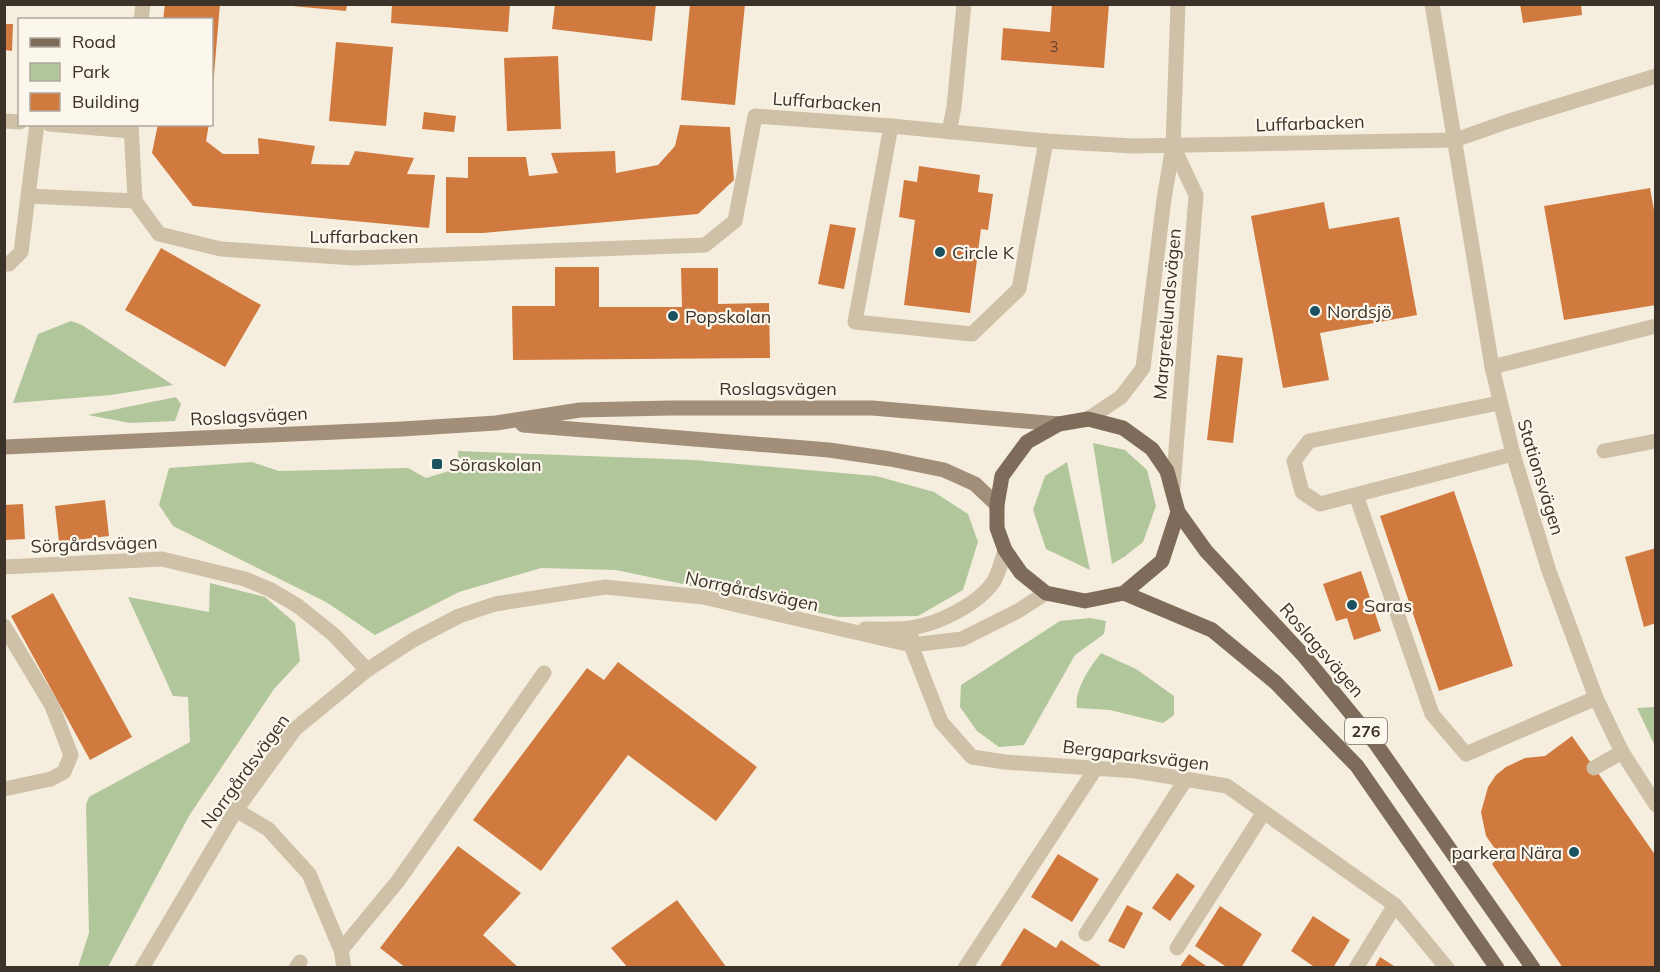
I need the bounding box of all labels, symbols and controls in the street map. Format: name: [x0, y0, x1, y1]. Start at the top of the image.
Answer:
legend: [18, 18, 213, 126]
text: Road: [72, 30, 116, 53]
house number: 3: [1049, 37, 1059, 56]
text: Park: [72, 60, 111, 83]
street label: Luffarbacken: [772, 87, 882, 117]
text: Building: [72, 90, 140, 113]
street label: Luffarbacken: [1255, 110, 1365, 136]
street label: Luffarbacken: [309, 225, 419, 248]
street label: Margretelundsvägen: [1148, 227, 1186, 401]
place label: Circle K: [952, 241, 1015, 264]
marker: Circle K: [933, 245, 947, 259]
place label: Nordsjö: [1327, 300, 1391, 323]
marker: Nordsjö: [1308, 304, 1322, 318]
place label: Popskolan: [685, 305, 771, 328]
marker: Popskolan: [666, 309, 680, 323]
street label: Roslagsvägen: [719, 377, 837, 400]
street label: Roslagsvägen: [190, 401, 308, 431]
street label: Stationsvägen: [1512, 416, 1570, 538]
place label: Söraskolan: [449, 453, 542, 476]
marker: Söraskolan: [430, 457, 444, 471]
street label: Sörgårdsvägen: [30, 530, 158, 558]
street label: Norrgårdsvägen: [683, 566, 821, 616]
place label: Saras: [1364, 594, 1412, 617]
street label: Roslagsvägen: [1275, 598, 1369, 702]
marker: Saras: [1345, 598, 1359, 612]
street label: Norrgårdsvägen: [196, 709, 294, 833]
road number: 276: [1345, 718, 1387, 744]
street label: Bergaparksvägen: [1061, 735, 1211, 775]
place label: parkera Nära: [1452, 841, 1562, 864]
marker: parkera Nära: [1567, 845, 1581, 859]

